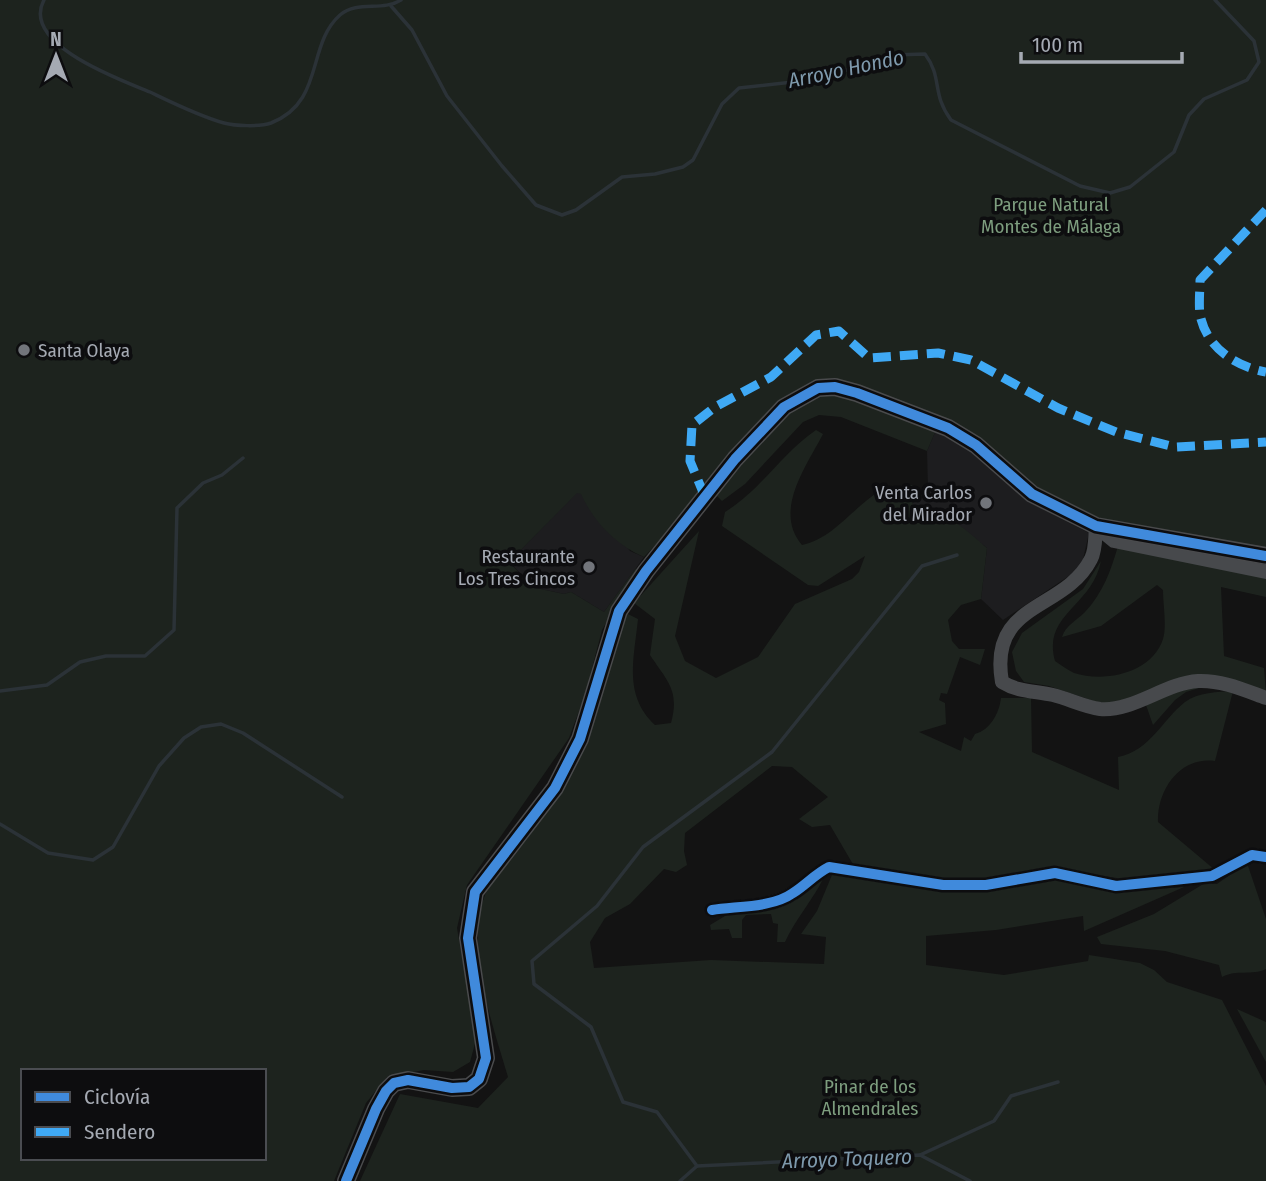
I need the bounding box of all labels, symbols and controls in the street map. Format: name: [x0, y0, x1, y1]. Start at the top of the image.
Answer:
north arrow: [21, 21, 91, 91]
scale bar: [1021, 21, 1182, 65]
text: N: [50, 28, 62, 51]
text: 100 m: [1032, 32, 1083, 58]
water label: Arroyo Hondo: [785, 44, 906, 94]
park label: Parque Natural Montes de Málaga: [981, 193, 1121, 238]
place label: Santa Olaya: [38, 339, 130, 362]
marker: Santa Olaya: [16, 342, 32, 358]
place label: Venta Carlos del Mirador: [875, 481, 972, 526]
marker: Venta Carlos del Mirador: [978, 495, 994, 511]
place label: Restaurante Los Tres Cincos: [458, 545, 575, 590]
marker: Restaurante Los Tres Cincos: [581, 559, 597, 575]
legend: [21, 1069, 266, 1160]
park label: Pinar de los Almendrales: [822, 1075, 918, 1120]
text: Ciclovía: [84, 1084, 150, 1110]
text: Sendero: [84, 1119, 155, 1145]
water label: Arroyo Toquero: [781, 1144, 912, 1174]

